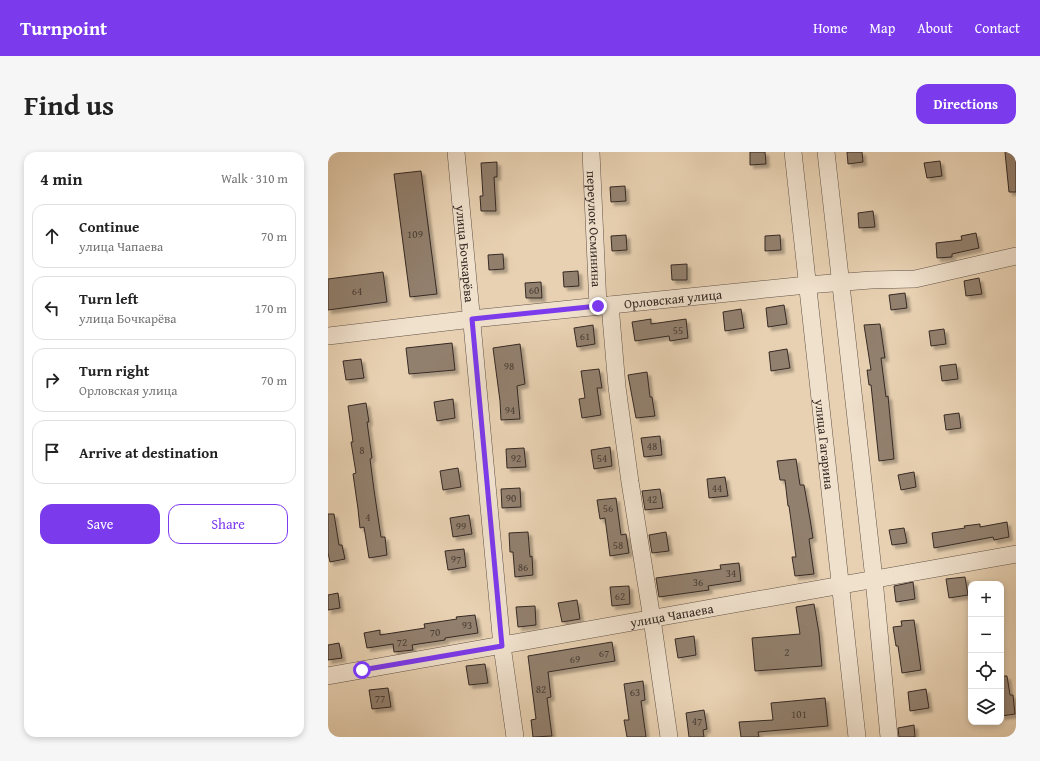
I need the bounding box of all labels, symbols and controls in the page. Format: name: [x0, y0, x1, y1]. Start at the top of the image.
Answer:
text: Turnpoint: [20, 14, 107, 42]
text: Home: [813, 18, 848, 38]
text: Map: [870, 18, 895, 38]
text: About: [917, 18, 953, 38]
text: Contact: [975, 18, 1020, 38]
text: Find us: [24, 84, 114, 125]
button: Directions: [916, 84, 1016, 124]
text: 4 min: [40, 166, 82, 191]
text: Walk · 310 m: [221, 169, 288, 188]
street label: переулок Осминина: [582, 170, 607, 288]
street label: улица Бочкарёва: [451, 203, 480, 304]
text: Continue: [79, 216, 140, 237]
icon: ahead: [41, 225, 63, 247]
house number: 109: [407, 226, 423, 242]
text: 70 m: [261, 227, 287, 246]
text: улица Чапаева: [79, 237, 163, 256]
house number: 60: [529, 282, 539, 298]
house number: 64: [352, 283, 362, 299]
street label: Орловская улица: [623, 284, 724, 313]
text: Turn left: [79, 288, 138, 309]
icon: left: [41, 297, 63, 319]
route end: [589, 297, 607, 315]
text: 170 m: [255, 299, 287, 318]
text: улица Бочкарёва: [79, 309, 177, 328]
house number: 55: [673, 322, 683, 338]
house number: 61: [580, 328, 590, 344]
house number: 98: [504, 358, 514, 374]
text: Turn right: [79, 360, 150, 381]
icon: right: [41, 369, 63, 391]
text: 70 m: [261, 371, 287, 390]
text: Орловская улица: [79, 381, 177, 400]
street label: улица Гагарина: [810, 397, 839, 491]
house number: 94: [505, 402, 515, 418]
house number: 48: [647, 438, 657, 454]
icon: arrive: [41, 441, 63, 463]
text: Arrive at destination: [79, 442, 218, 463]
house number: 8: [359, 442, 365, 458]
house number: 92: [511, 450, 521, 466]
house number: 54: [597, 450, 607, 466]
house number: 44: [712, 480, 722, 496]
house number: 90: [506, 490, 516, 506]
house number: 42: [647, 491, 657, 507]
house number: 56: [603, 500, 613, 516]
button: Save: [40, 504, 160, 544]
button: Share: [168, 504, 288, 544]
house number: 4: [365, 509, 371, 525]
house number: 99: [456, 518, 466, 534]
house number: 58: [613, 537, 623, 553]
house number: 97: [451, 551, 461, 567]
house number: 86: [518, 559, 528, 575]
house number: 34: [726, 565, 736, 581]
house number: 36: [693, 574, 703, 590]
map controls: [968, 581, 1004, 725]
button: +: [968, 581, 1004, 617]
house number: 62: [615, 588, 625, 604]
street label: улица Чапаева: [627, 598, 716, 632]
house number: 93: [462, 617, 472, 633]
button: −: [968, 617, 1004, 653]
house number: 70: [430, 624, 440, 640]
house number: 72: [397, 634, 407, 650]
house number: 2: [784, 644, 790, 660]
house number: 67: [599, 645, 609, 661]
house number: 69: [570, 651, 580, 667]
button: locate: [968, 653, 1004, 689]
route start: [353, 661, 371, 679]
house number: 82: [536, 681, 546, 697]
house number: 63: [630, 684, 640, 700]
button: layers: [968, 689, 1004, 725]
house number: 77: [375, 690, 385, 706]
house number: 101: [791, 706, 807, 722]
house number: 47: [692, 713, 702, 729]

